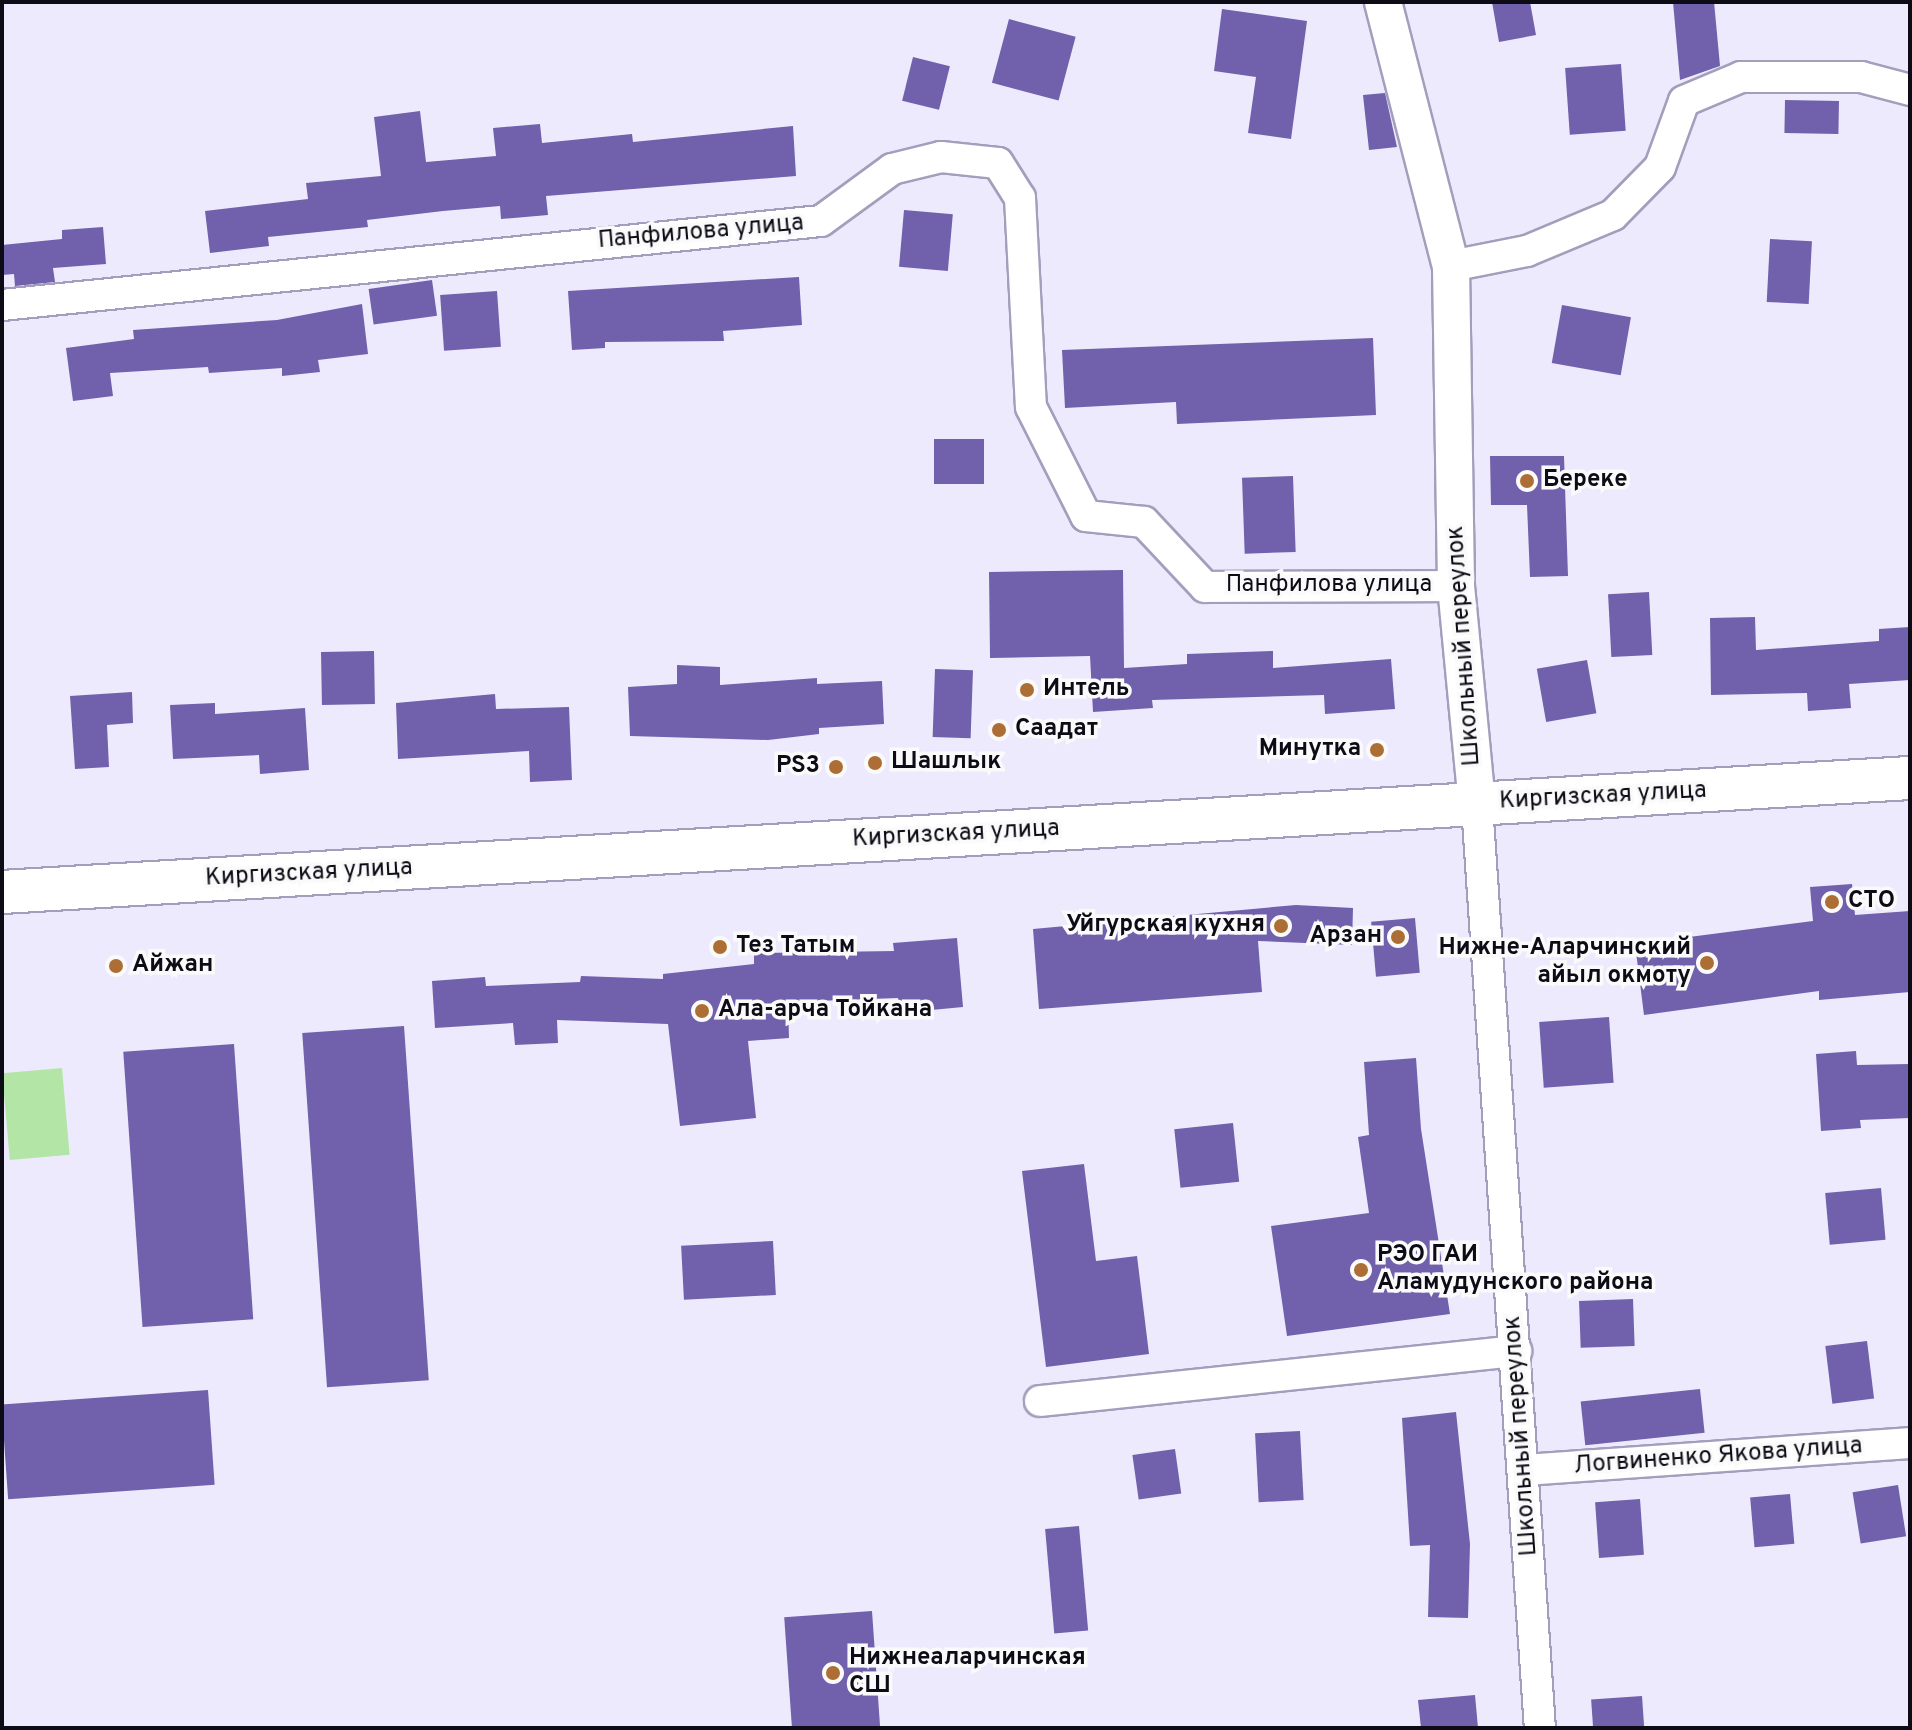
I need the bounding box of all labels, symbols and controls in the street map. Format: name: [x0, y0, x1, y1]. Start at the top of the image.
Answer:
street label: Панфилова улица: [597, 210, 805, 256]
place label: Береке: [1543, 467, 1628, 495]
marker: Береке: [1518, 472, 1536, 490]
street label: Школьный переулок: [1442, 525, 1488, 767]
street label: Панфилова улица: [1226, 572, 1432, 600]
place label: Интель: [1043, 676, 1129, 704]
marker: Интель: [1018, 681, 1036, 699]
place label: Саадат: [1015, 716, 1098, 744]
marker: Саадат: [990, 721, 1008, 739]
place label: Минутка: [1259, 736, 1361, 764]
marker: Минутка: [1368, 741, 1386, 759]
place label: Шашлык: [891, 749, 1001, 777]
place label: PS3: [776, 753, 820, 781]
marker: Шашлык: [866, 754, 884, 772]
marker: PS3: [827, 758, 845, 776]
street label: Киргизская улица: [1499, 777, 1707, 817]
street label: Киргизская улица: [852, 815, 1060, 855]
street label: Киргизская улица: [205, 854, 413, 894]
place label: СТО: [1848, 888, 1895, 916]
marker: СТО: [1823, 893, 1841, 911]
place label: Уйгурская кухня: [1066, 912, 1265, 940]
marker: Уйгурская кухня: [1272, 917, 1290, 935]
place label: Арзан: [1309, 923, 1382, 951]
marker: Арзан: [1389, 928, 1407, 946]
place label: Тез Татым: [736, 933, 855, 961]
place label: Нижне-Аларчинский айыл окмоту: [1438, 935, 1691, 991]
marker: Тез Татым: [711, 938, 729, 956]
place label: Айжан: [132, 952, 213, 980]
marker: Нижне-Аларчинский айыл окмоту: [1698, 954, 1716, 972]
marker: Айжан: [107, 957, 125, 975]
place label: Ала-арча Тойкана: [718, 997, 932, 1025]
marker: Ала-арча Тойкана: [693, 1002, 711, 1020]
place label: РЭО ГАИ Аламудунского района: [1377, 1242, 1653, 1298]
marker: РЭО ГАИ Аламудунского района: [1352, 1261, 1370, 1279]
street label: Школьный переулок: [1499, 1315, 1545, 1557]
street label: Логвиненко Якова улица: [1573, 1433, 1863, 1481]
place label: Нижнеаларчинская СШ: [849, 1645, 1086, 1701]
marker: Нижнеаларчинская СШ: [824, 1664, 842, 1682]

